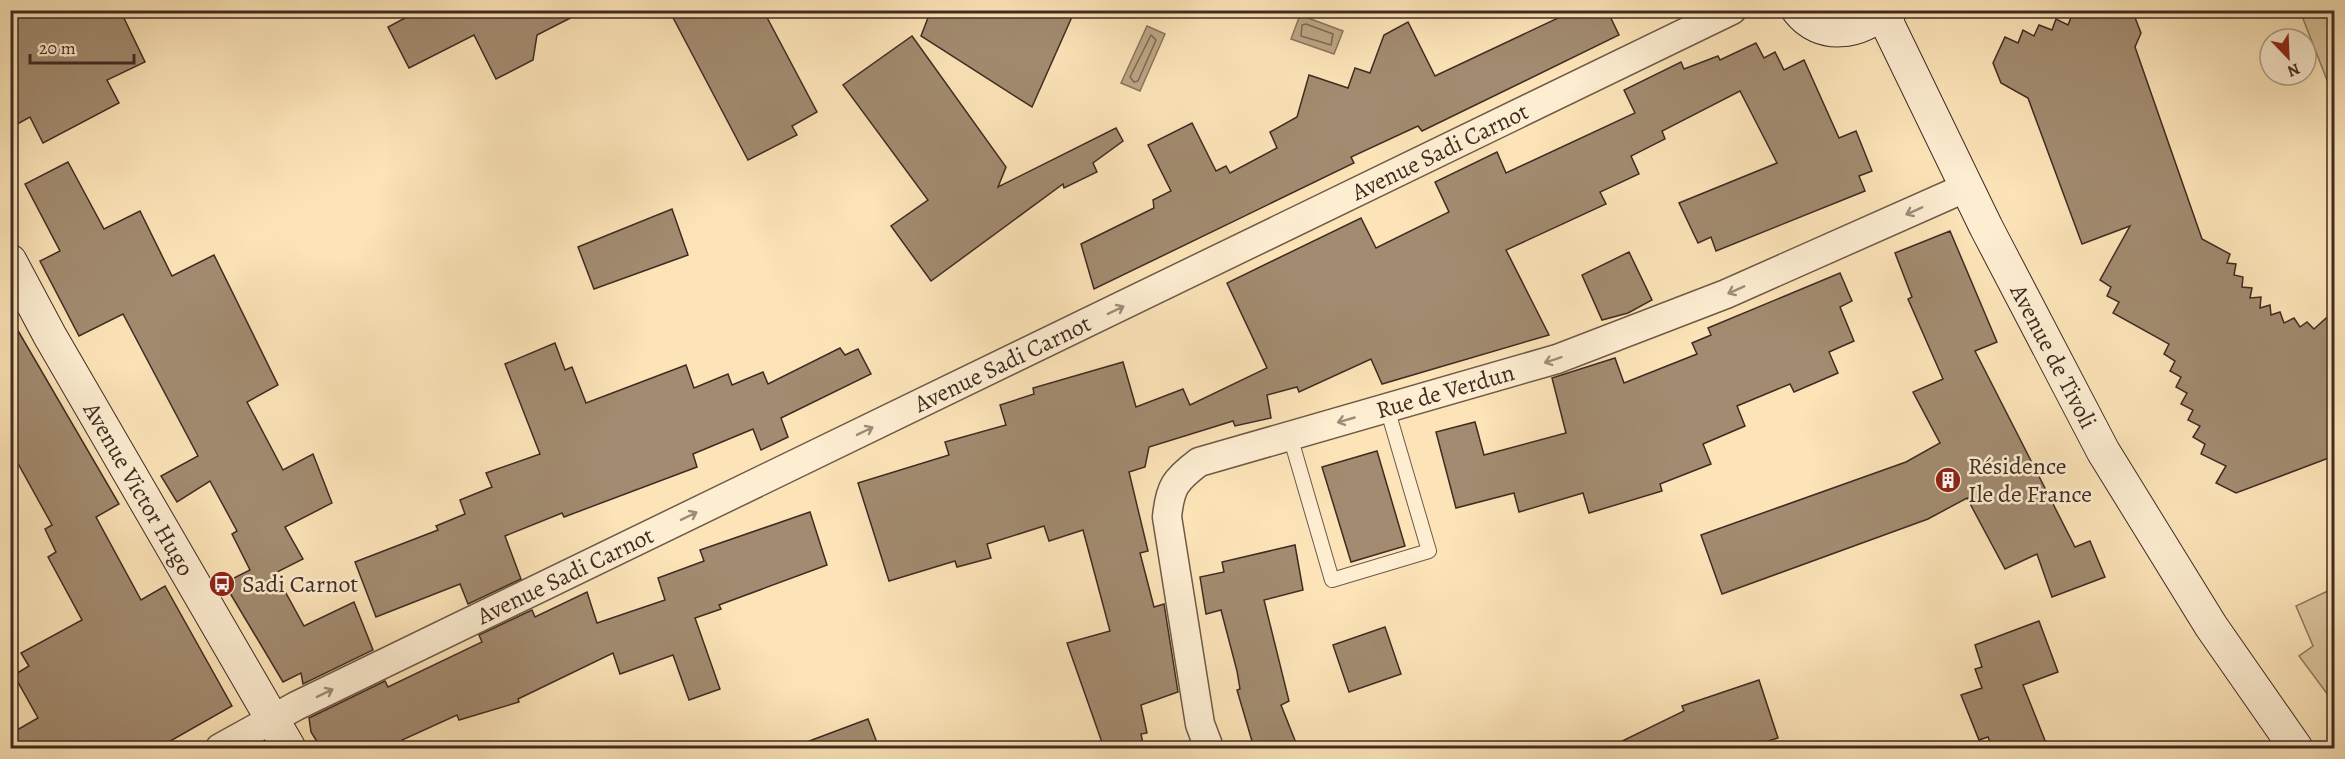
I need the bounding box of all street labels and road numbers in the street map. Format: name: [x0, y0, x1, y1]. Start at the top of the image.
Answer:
street label: Avenue Sadi Carnot: [1345, 95, 1534, 208]
street label: Avenue de Tivoli: [2002, 278, 2105, 434]
street label: Avenue Sadi Carnot: [908, 307, 1096, 420]
street label: Rue de Verdun: [1372, 356, 1518, 426]
street label: Avenue Victor Hugo: [75, 396, 202, 582]
street label: Avenue Sadi Carnot: [471, 519, 659, 632]

